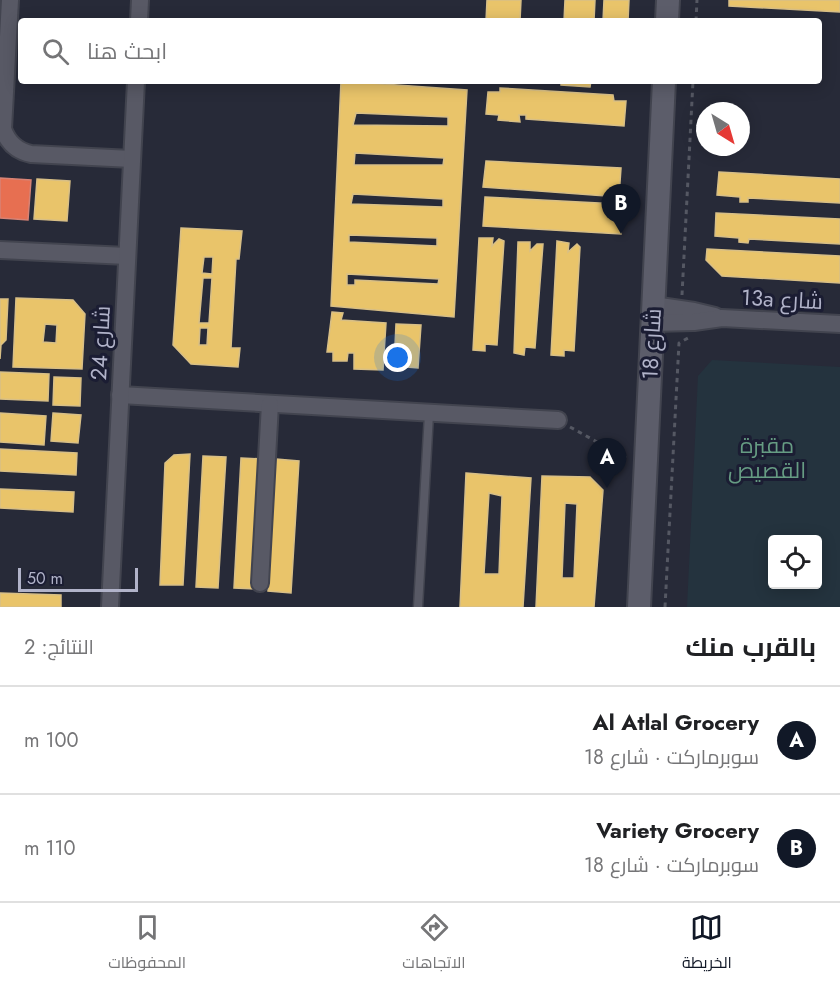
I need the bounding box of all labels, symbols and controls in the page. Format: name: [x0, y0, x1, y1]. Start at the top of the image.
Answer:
search box: [18, 18, 822, 84]
icon: search: [39, 35, 72, 68]
text: ابحث هنا: [87, 35, 167, 67]
north arrow: [696, 102, 750, 156]
pin: B: [602, 184, 640, 234]
street label: 13a شارع: [740, 281, 824, 317]
street label: شارع 24: [82, 305, 118, 381]
street label: شارع 18: [633, 308, 669, 380]
your location: [383, 343, 412, 372]
park label: مقبرة القصيص: [728, 429, 806, 486]
pin: A: [588, 438, 626, 488]
map controls: [768, 535, 822, 589]
button: locate: [768, 535, 822, 589]
scale bar: [18, 565, 138, 592]
text: 50 m: [27, 567, 63, 590]
text: بالقرب منك: [686, 628, 816, 666]
text: النتائج: 2: [24, 633, 94, 662]
text: Al Atlal Grocery: [593, 706, 759, 738]
text: 100 m: [24, 726, 79, 755]
text: A: [789, 726, 804, 755]
text: سوبرماركت · شارع 18: [584, 743, 759, 772]
text: Variety Grocery: [596, 814, 759, 846]
text: 110 m: [24, 834, 76, 863]
text: B: [790, 834, 803, 863]
text: سوبرماركت · شارع 18: [584, 851, 759, 880]
tab: المحفوظات: [108, 911, 186, 977]
tab: الاتجاهات: [402, 911, 466, 977]
tab: الخريطة: [682, 911, 732, 977]

